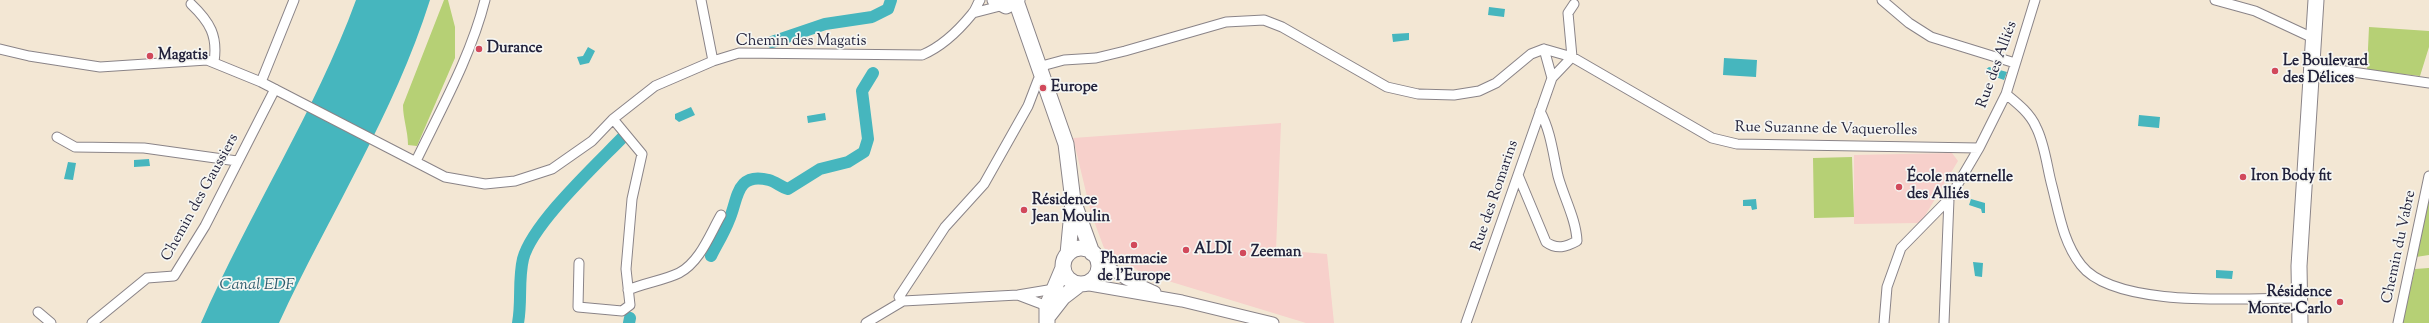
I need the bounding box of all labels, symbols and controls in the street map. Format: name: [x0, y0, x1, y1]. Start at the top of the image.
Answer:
street label: Rue des Alliés: [1974, 19, 2022, 111]
street label: Chemin des Magatis: [736, 33, 866, 51]
place label: Durance: [487, 40, 543, 58]
marker: Durance: [474, 44, 484, 54]
place label: Magatis: [158, 47, 208, 65]
marker: Magatis: [145, 51, 155, 61]
place label: Le Boulevard des Délices: [2283, 53, 2368, 88]
marker: Le Boulevard des Délices: [2270, 66, 2280, 76]
place label: Europe: [1051, 79, 1098, 97]
marker: Europe: [1038, 83, 1048, 93]
street label: Rue Suzanne de Vaquerolles: [1735, 119, 1917, 141]
street label: Chemin des Gaussiers: [158, 131, 244, 265]
street label: Rue des Romarins: [1469, 138, 1523, 254]
place label: Iron Body fit: [2251, 168, 2332, 186]
place label: École maternelle des Alliés: [1907, 169, 2013, 204]
marker: Iron Body fit: [2238, 172, 2248, 182]
marker: École maternelle des Alliés: [1894, 182, 1904, 192]
street label: Chemin du Vabre: [2379, 189, 2421, 305]
place label: Résidence Jean Moulin: [1032, 192, 1110, 227]
marker: Résidence Jean Moulin: [1019, 205, 1029, 215]
marker: Pharmacie de l'Europe: [1129, 240, 1139, 250]
place label: ALDI: [1194, 241, 1232, 259]
place label: Zeeman: [1251, 244, 1302, 262]
marker: ALDI: [1181, 245, 1191, 255]
marker: Zeeman: [1238, 248, 1248, 258]
place label: Pharmacie de l'Europe: [1097, 251, 1171, 286]
water label: Canal EDF: [219, 276, 295, 296]
place label: Résidence Monte-Carlo: [2248, 284, 2332, 319]
marker: Résidence Monte-Carlo: [2335, 297, 2345, 307]

